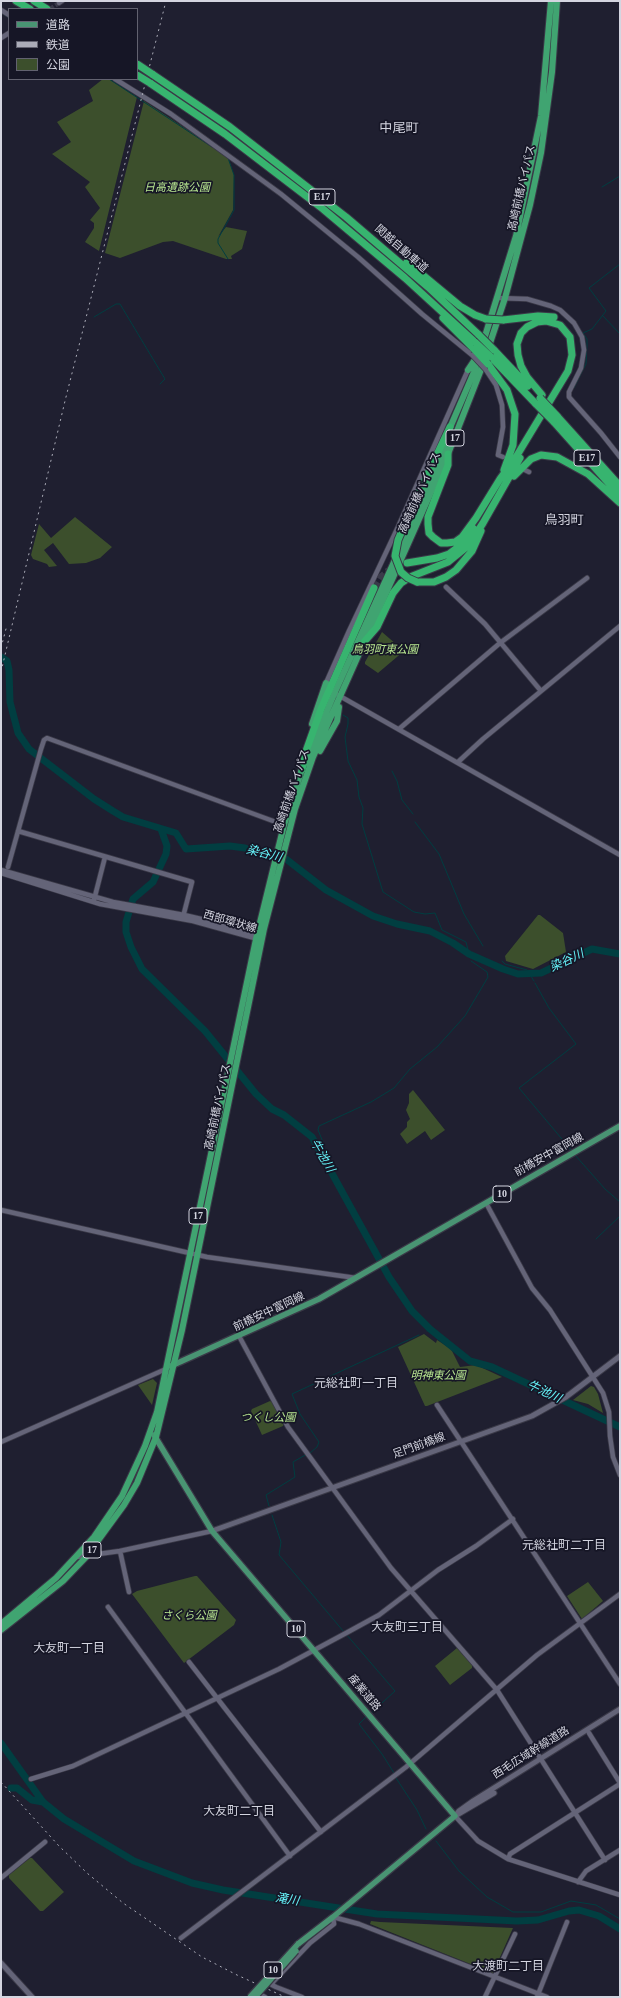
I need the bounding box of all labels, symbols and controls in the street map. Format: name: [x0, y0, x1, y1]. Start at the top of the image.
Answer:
legend: [8, 8, 138, 80]
text: 道路: [46, 18, 70, 32]
text: 鉄道: [46, 38, 70, 52]
text: 公園: [46, 58, 70, 72]
district label: 中尾町: [380, 121, 418, 137]
street label: 高崎前橋バイパス: [506, 144, 538, 232]
park label: 日高遺跡公園: [144, 181, 210, 195]
road number: E17: [309, 189, 335, 205]
street label: 関越自動車道: [372, 222, 430, 276]
road number: 17: [446, 430, 464, 446]
street label: 高崎前橋バイパス: [396, 450, 444, 536]
road number: E17: [574, 450, 600, 466]
district label: 鳥羽町: [545, 513, 583, 529]
park label: 鳥羽町東公園: [352, 643, 418, 657]
street label: 高崎前橋バイパス: [271, 747, 313, 835]
water label: 染谷川: [245, 843, 283, 865]
street label: 西部環状線: [202, 908, 258, 936]
water label: 染谷川: [548, 947, 586, 975]
street label: 高崎前橋バイパス: [202, 1063, 234, 1151]
street label: 前橋安中富岡線: [512, 1131, 586, 1179]
water label: 牛池川: [307, 1137, 337, 1175]
road number: 10: [493, 1186, 511, 1202]
road number: 17: [189, 1208, 207, 1224]
street label: 前橋安中富岡線: [231, 1290, 307, 1334]
park label: 明神東公園: [411, 1369, 465, 1383]
district label: 元総社町一丁目: [314, 1377, 398, 1391]
water label: 牛池川: [525, 1378, 563, 1406]
park label: つくし公園: [241, 1411, 295, 1425]
street label: 足門前橋線: [391, 1430, 447, 1462]
district label: 元総社町二丁目: [522, 1539, 606, 1553]
road number: 17: [83, 1542, 101, 1558]
park label: さくら公園: [162, 1609, 216, 1623]
road number: 10: [287, 1621, 305, 1637]
district label: 大友町三丁目: [371, 1621, 443, 1635]
district label: 大友町一丁目: [33, 1642, 105, 1656]
street label: 産業道路: [345, 1672, 383, 1714]
street label: 西毛広域幹線道路: [490, 1724, 572, 1782]
district label: 大友町二丁目: [203, 1805, 275, 1819]
water label: 滝川: [274, 1891, 300, 1909]
district label: 大渡町二丁目: [472, 1960, 544, 1974]
road number: 10: [264, 1962, 282, 1978]

